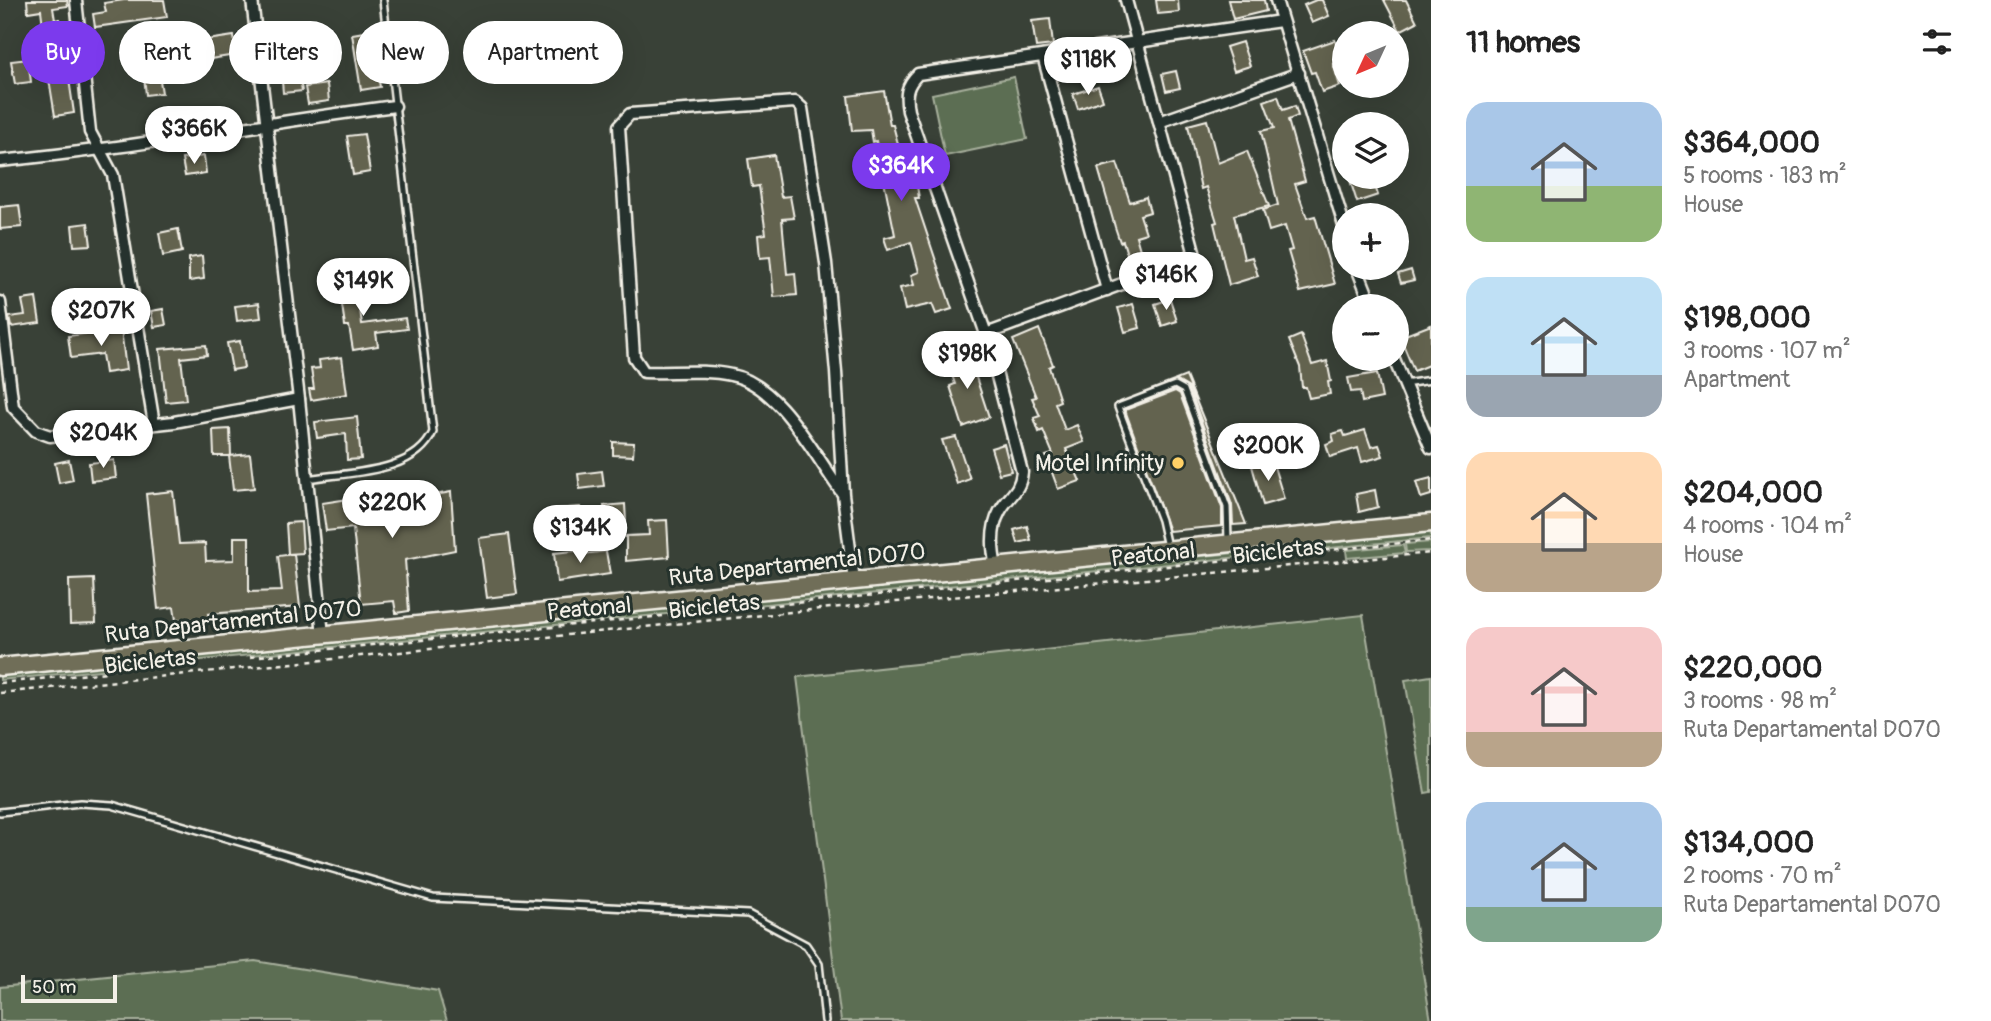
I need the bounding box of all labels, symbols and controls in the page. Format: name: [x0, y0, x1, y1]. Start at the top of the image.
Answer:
chip: Buy: [21, 21, 105, 84]
chip: Rent: [119, 21, 215, 84]
chip: Filters: [229, 21, 342, 84]
chip: New: [356, 21, 449, 84]
chip: Apartment: [463, 21, 623, 84]
north arrow: [1332, 21, 1409, 98]
map controls: [1332, 21, 1409, 371]
icon: filters: [1918, 23, 1956, 61]
text: 11 homes: [1466, 24, 1580, 61]
pin: $118K: [1039, 38, 1137, 97]
text: $118K: [1060, 45, 1116, 74]
pin: $366K: [145, 106, 243, 166]
button: layers: [1332, 112, 1409, 189]
text: $366K: [161, 114, 227, 143]
text: $364,000: [1683, 124, 1820, 161]
icon: home: [1522, 130, 1606, 214]
pin: $364K: [852, 144, 950, 203]
text: $364K: [868, 151, 934, 180]
text: 5 rooms · 183 m²: [1683, 161, 1847, 190]
text: House: [1683, 190, 1743, 219]
button: +: [1332, 203, 1409, 280]
pin: $146K: [1117, 252, 1215, 312]
pin: $149K: [314, 258, 412, 318]
text: $146K: [1135, 260, 1197, 289]
text: $149K: [333, 266, 393, 295]
pin: $207K: [52, 288, 150, 348]
button: −: [1332, 294, 1409, 371]
text: $207K: [67, 296, 135, 325]
text: $198,000: [1683, 299, 1811, 336]
icon: home: [1522, 305, 1606, 389]
pin: $198K: [918, 332, 1016, 391]
text: 3 rooms · 107 m²: [1683, 336, 1851, 365]
text: $198K: [938, 339, 996, 368]
text: Apartment: [1683, 365, 1790, 394]
pin: $204K: [54, 410, 152, 470]
text: $204K: [69, 418, 137, 447]
pin: $200K: [1219, 424, 1317, 483]
text: $200K: [1233, 431, 1303, 460]
place label: Motel Infinity: [1035, 449, 1164, 478]
marker: Motel Infinity: [1170, 455, 1186, 471]
text: $204,000: [1683, 474, 1823, 511]
pin: $220K: [343, 480, 441, 540]
icon: home: [1522, 480, 1606, 564]
text: $220K: [358, 488, 426, 517]
pin: $134K: [531, 505, 629, 565]
text: 4 rooms · 104 m²: [1683, 511, 1852, 540]
text: $134K: [549, 513, 611, 542]
street label: Bicicletas: [1231, 532, 1325, 571]
street label: Peatonal: [1109, 536, 1197, 573]
street label: Ruta Departamental D070: [667, 537, 927, 592]
text: House: [1683, 540, 1743, 569]
street label: Bicicletas: [667, 587, 761, 626]
street label: Peatonal: [546, 590, 632, 627]
street label: Ruta Departamental D070: [103, 594, 363, 649]
street label: Bicicletas: [103, 642, 197, 681]
text: $220,000: [1683, 649, 1822, 686]
icon: home: [1522, 655, 1606, 739]
text: 3 rooms · 98 m²: [1683, 686, 1837, 715]
text: Ruta Departamental D070: [1683, 715, 1941, 744]
text: $134,000: [1683, 824, 1814, 861]
icon: home: [1522, 830, 1606, 914]
text: 2 rooms · 70 m²: [1683, 861, 1842, 890]
text: Ruta Departamental D070: [1683, 890, 1941, 919]
scale bar: [21, 972, 117, 1004]
text: 50 m: [32, 975, 76, 999]

